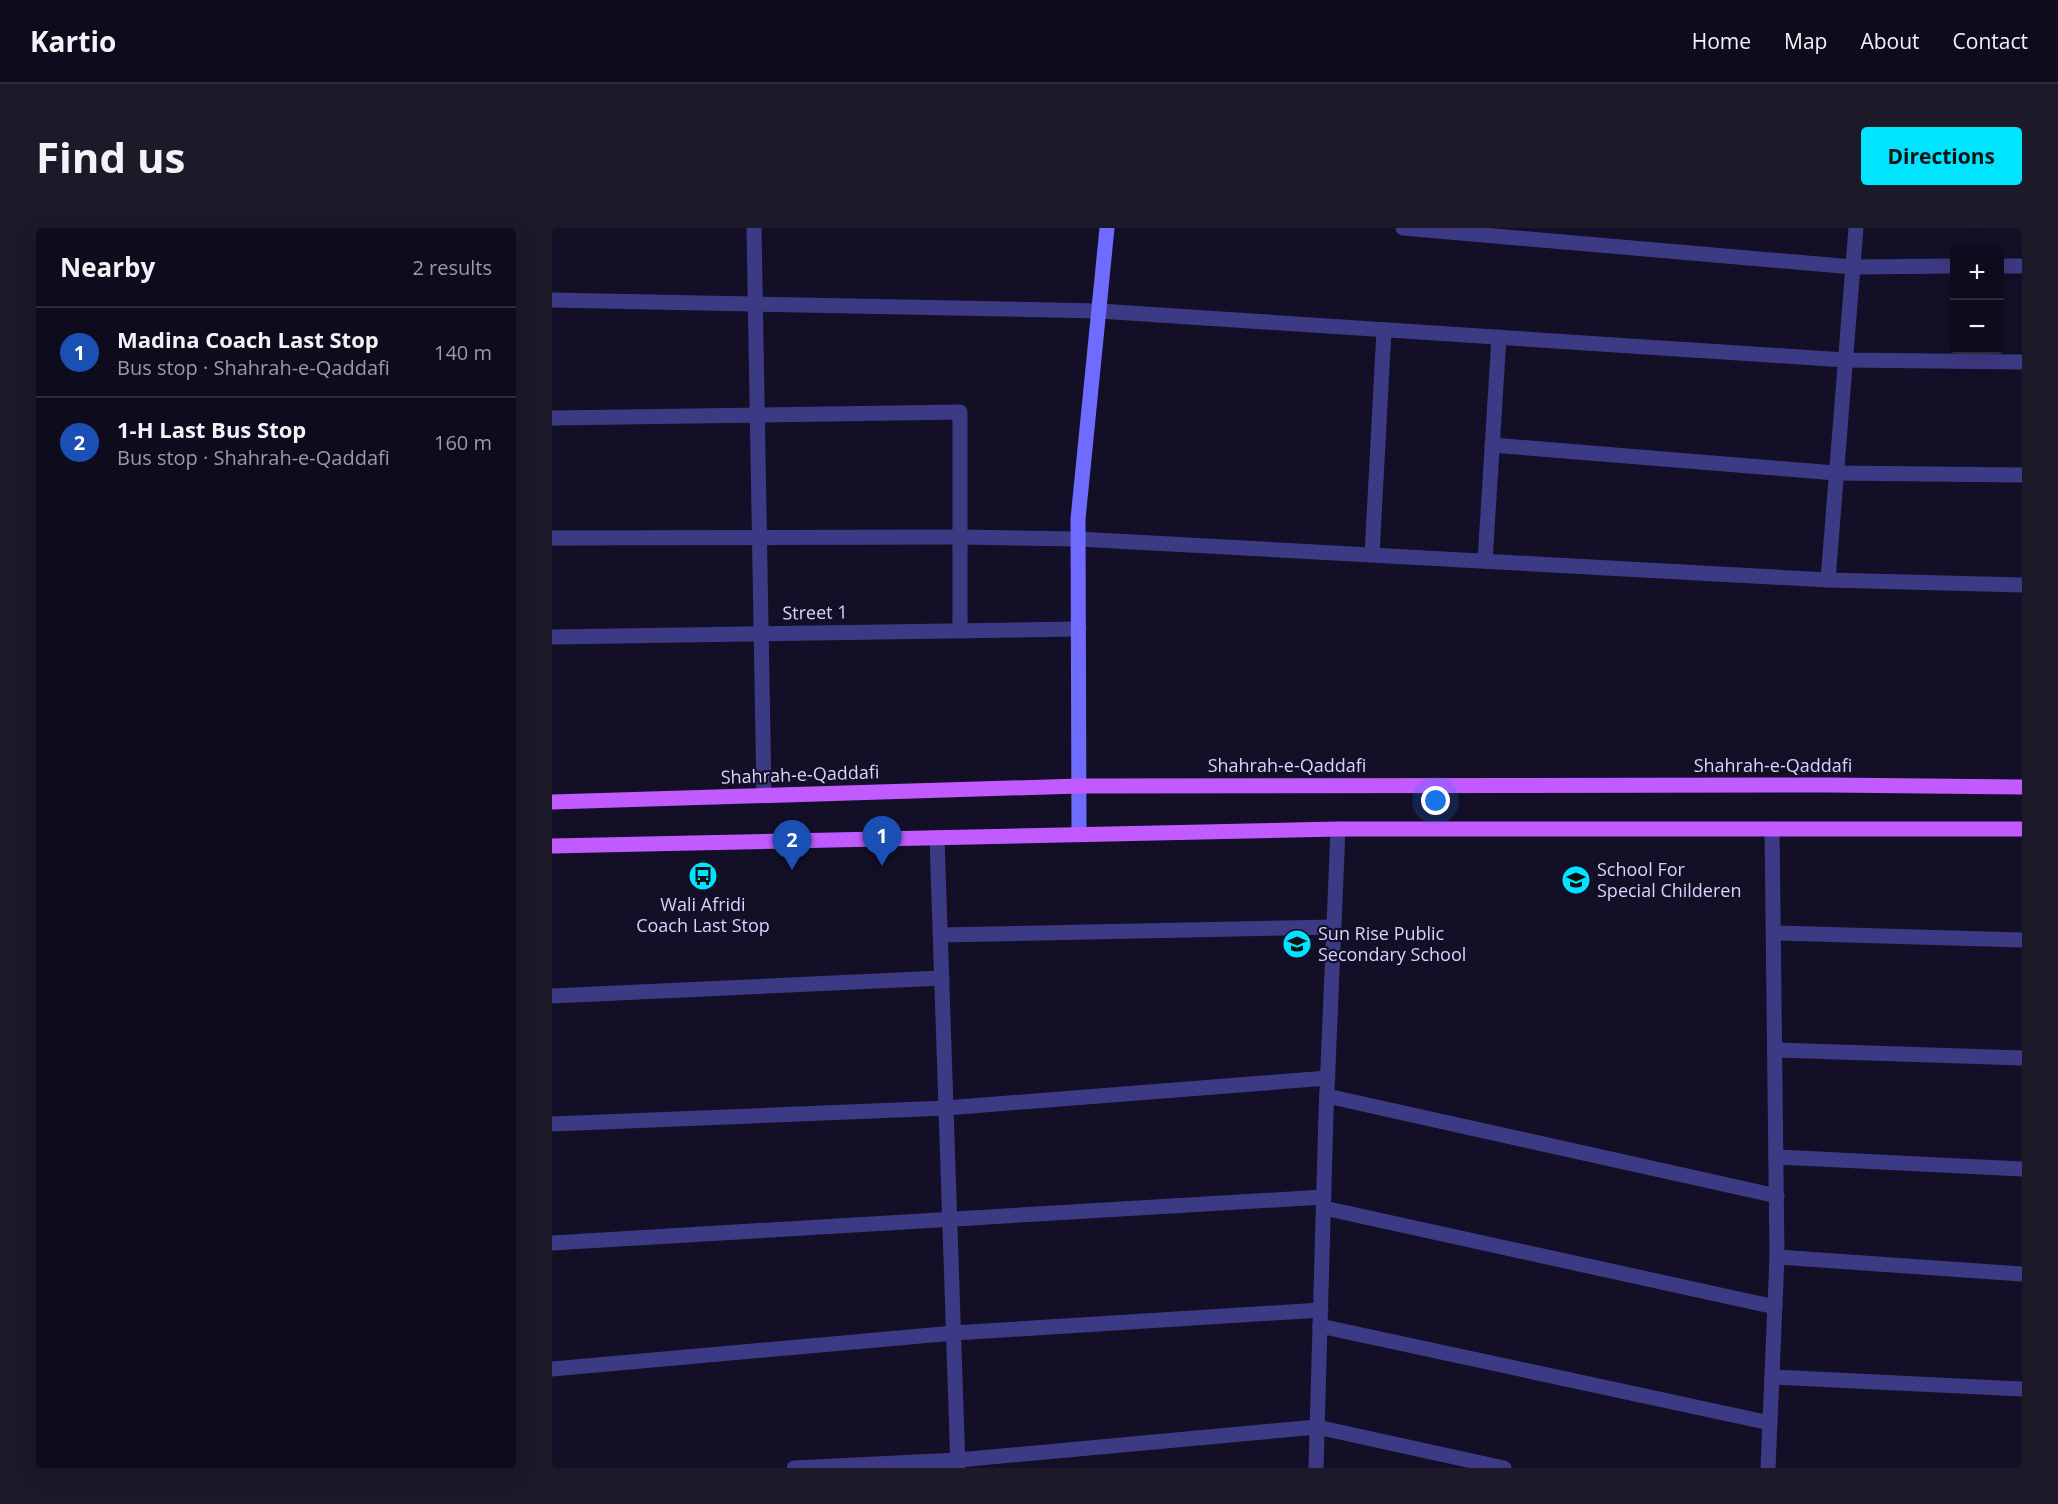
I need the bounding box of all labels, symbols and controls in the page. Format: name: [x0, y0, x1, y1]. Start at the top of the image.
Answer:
text: Kartio: [30, 22, 116, 60]
text: Home: [1692, 27, 1751, 55]
text: Map: [1784, 27, 1827, 55]
text: About: [1860, 27, 1920, 55]
text: Contact: [1953, 27, 2028, 55]
button: Directions: [1861, 127, 2022, 185]
text: Find us: [36, 128, 185, 185]
map controls: [1950, 246, 2004, 354]
button: +: [1950, 246, 2004, 300]
text: Nearby: [60, 249, 155, 285]
text: 2 results: [412, 254, 492, 281]
button: −: [1950, 300, 2004, 354]
text: Madina Coach Last Stop: [117, 324, 379, 354]
text: 1: [74, 339, 85, 366]
text: 140 m: [434, 339, 492, 366]
text: Bus stop · Shahrah-e-Qaddafi: [117, 354, 390, 381]
text: 1-H Last Bus Stop: [117, 414, 306, 444]
text: 2: [74, 429, 85, 456]
text: 160 m: [434, 429, 492, 456]
text: Bus stop · Shahrah-e-Qaddafi: [117, 444, 390, 471]
street label: Street 1: [782, 599, 848, 625]
street label: Shahrah-e-Qaddafi: [1208, 753, 1366, 777]
street label: Shahrah-e-Qaddafi: [1694, 753, 1852, 777]
street label: Shahrah-e-Qaddafi: [720, 759, 880, 789]
your location: [1421, 786, 1450, 815]
pin: 1: [862, 816, 902, 866]
pin: 2: [772, 820, 812, 870]
place label: School For Special Childeren: [1597, 857, 1741, 902]
bus stop icon: Wali Afridi Coach Last Stop: [687, 860, 719, 892]
school or university icon: School For Special Childeren: [1560, 864, 1592, 896]
place label: Wali Afridi Coach Last Stop: [636, 892, 770, 937]
place label: Sun Rise Public Secondary School: [1318, 921, 1466, 966]
school or university icon: Sun Rise Public Secondary School: [1281, 928, 1313, 960]

